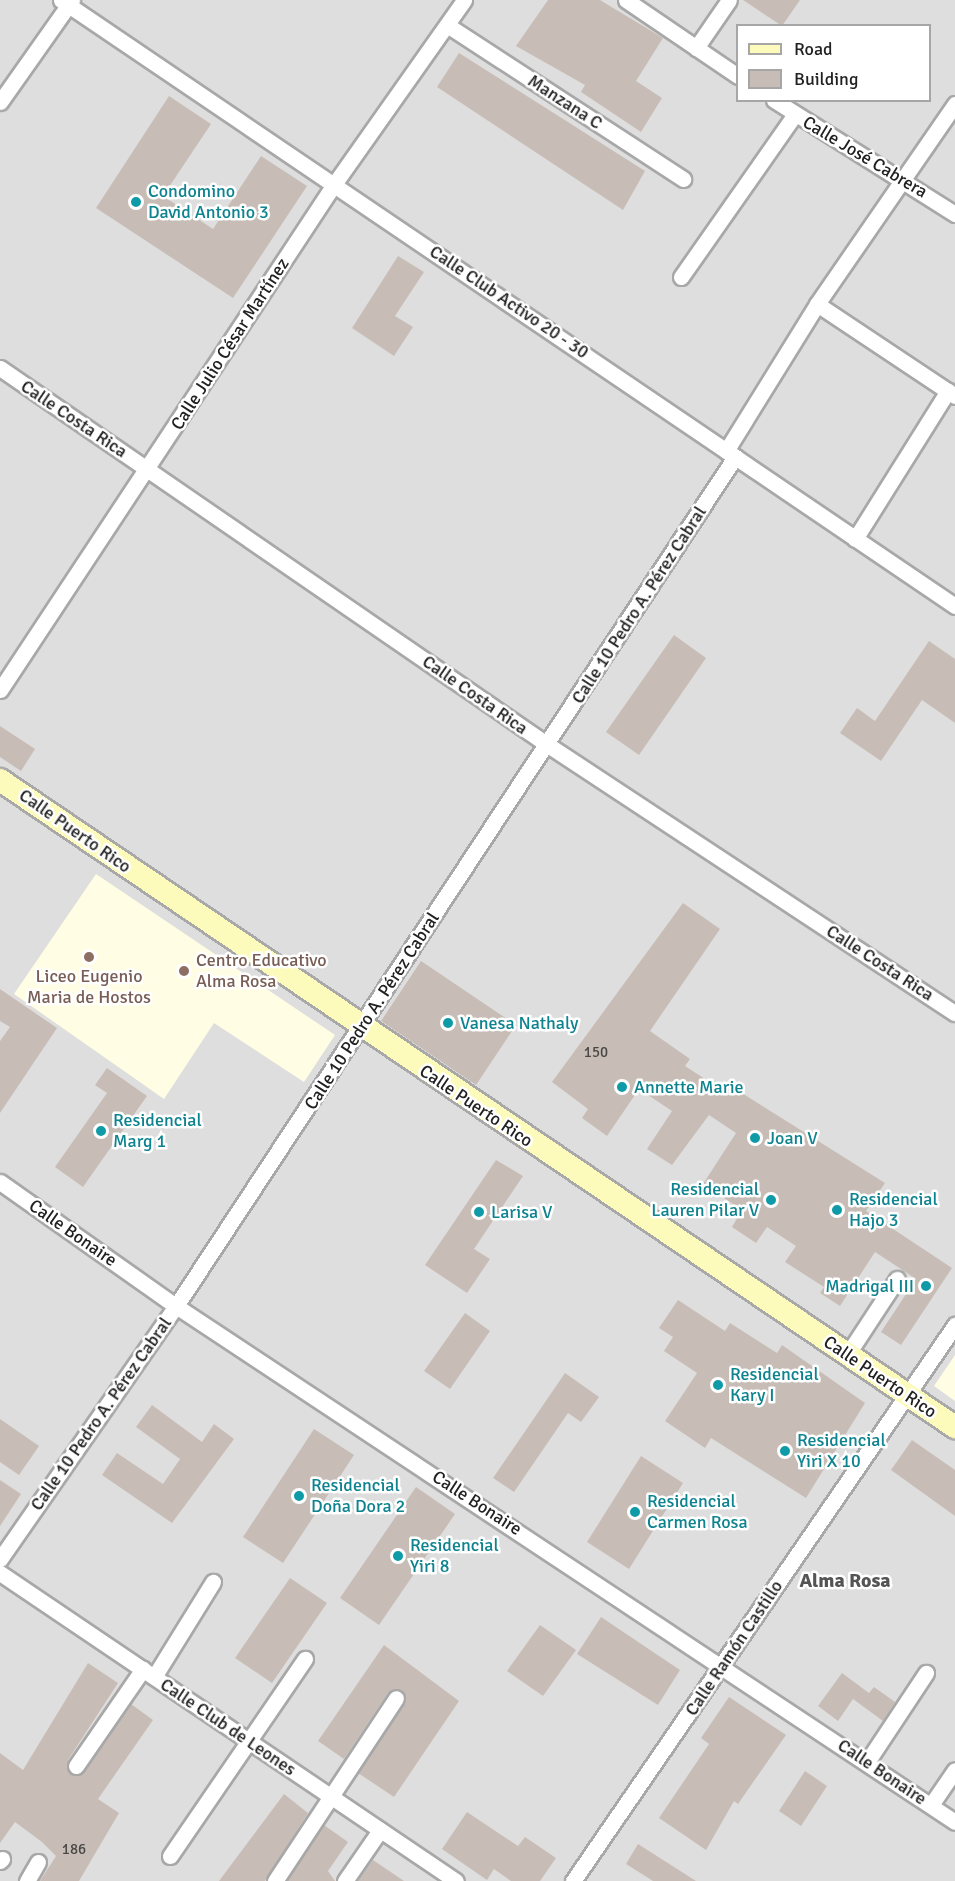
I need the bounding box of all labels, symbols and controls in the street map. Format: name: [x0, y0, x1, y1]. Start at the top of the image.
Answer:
legend: [736, 24, 931, 102]
text: Road: [794, 38, 833, 60]
text: Building: [794, 68, 858, 90]
street label: Manzana C: [524, 70, 606, 134]
street label: Calle José Cabrera: [799, 111, 931, 203]
place label: Condomino David Antonio 3: [148, 181, 269, 224]
marker: Condomino David Antonio 3: [129, 195, 143, 209]
street label: Calle Club Activo 20 - 30: [425, 241, 593, 363]
street label: Calle Julio César Martínez: [166, 254, 294, 434]
street label: Calle Costa Rica: [17, 375, 131, 463]
street label: Calle 10 Pedro A. Pérez Cabral: [567, 502, 711, 708]
street label: Calle Costa Rica: [418, 651, 532, 739]
street label: Calle Puerto Rico: [15, 784, 135, 878]
street label: Calle 10 Pedro A. Pérez Cabral: [300, 908, 444, 1114]
street label: Calle Costa Rica: [822, 920, 938, 1006]
marker: Liceo Eugenio Maria de Hostos: [82, 950, 96, 964]
place label: Centro Educativo Alma Rosa: [196, 950, 327, 992]
marker: Centro Educativo Alma Rosa: [177, 964, 191, 978]
place label: Liceo Eugenio Maria de Hostos: [27, 966, 151, 1008]
place label: Vanesa Nathaly: [460, 1012, 578, 1034]
marker: Vanesa Nathaly: [441, 1016, 455, 1030]
house number: 150: [584, 1044, 608, 1062]
street label: Calle Puerto Rico: [415, 1060, 537, 1152]
place label: Annette Marie: [634, 1076, 744, 1098]
marker: Annette Marie: [615, 1080, 629, 1094]
place label: Residencial Marg 1: [113, 1110, 202, 1152]
marker: Residencial Marg 1: [94, 1124, 108, 1138]
place label: Joan V: [767, 1127, 818, 1149]
marker: Joan V: [748, 1131, 762, 1145]
place label: Residencial Lauren Pilar V: [651, 1179, 759, 1222]
place label: Residencial Hajo 3: [849, 1189, 938, 1232]
marker: Residencial Lauren Pilar V: [764, 1193, 778, 1207]
street label: Calle Bonaire: [25, 1195, 121, 1271]
place label: Larisa V: [491, 1201, 552, 1223]
marker: Residencial Hajo 3: [830, 1203, 844, 1217]
marker: Larisa V: [472, 1205, 486, 1219]
place label: Madrigal III: [825, 1275, 914, 1297]
marker: Madrigal III: [919, 1279, 933, 1293]
street label: Calle 10 Pedro A. Pérez Cabral: [26, 1313, 176, 1515]
street label: Calle Puerto Rico: [819, 1331, 941, 1423]
place label: Residencial Kary I: [730, 1364, 819, 1406]
marker: Residencial Kary I: [711, 1378, 725, 1392]
place label: Residencial Yiri X 10: [797, 1430, 886, 1472]
marker: Residencial Yiri X 10: [778, 1444, 792, 1458]
street label: Calle Bonaire: [428, 1466, 526, 1540]
place label: Residencial Doña Dora 2: [311, 1475, 405, 1518]
marker: Residencial Doña Dora 2: [292, 1489, 306, 1503]
place label: Residencial Carmen Rosa: [647, 1491, 748, 1534]
marker: Residencial Carmen Rosa: [628, 1505, 642, 1519]
place label: Residencial Yiri 8: [410, 1535, 499, 1578]
marker: Residencial Yiri 8: [391, 1549, 405, 1563]
district label: Alma Rosa: [799, 1568, 891, 1592]
street label: Calle Ramón Castillo: [681, 1576, 787, 1720]
street label: Calle Club de Leones: [156, 1674, 300, 1780]
street label: Calle Bonaire: [834, 1734, 930, 1810]
house number: 186: [62, 1841, 86, 1859]

